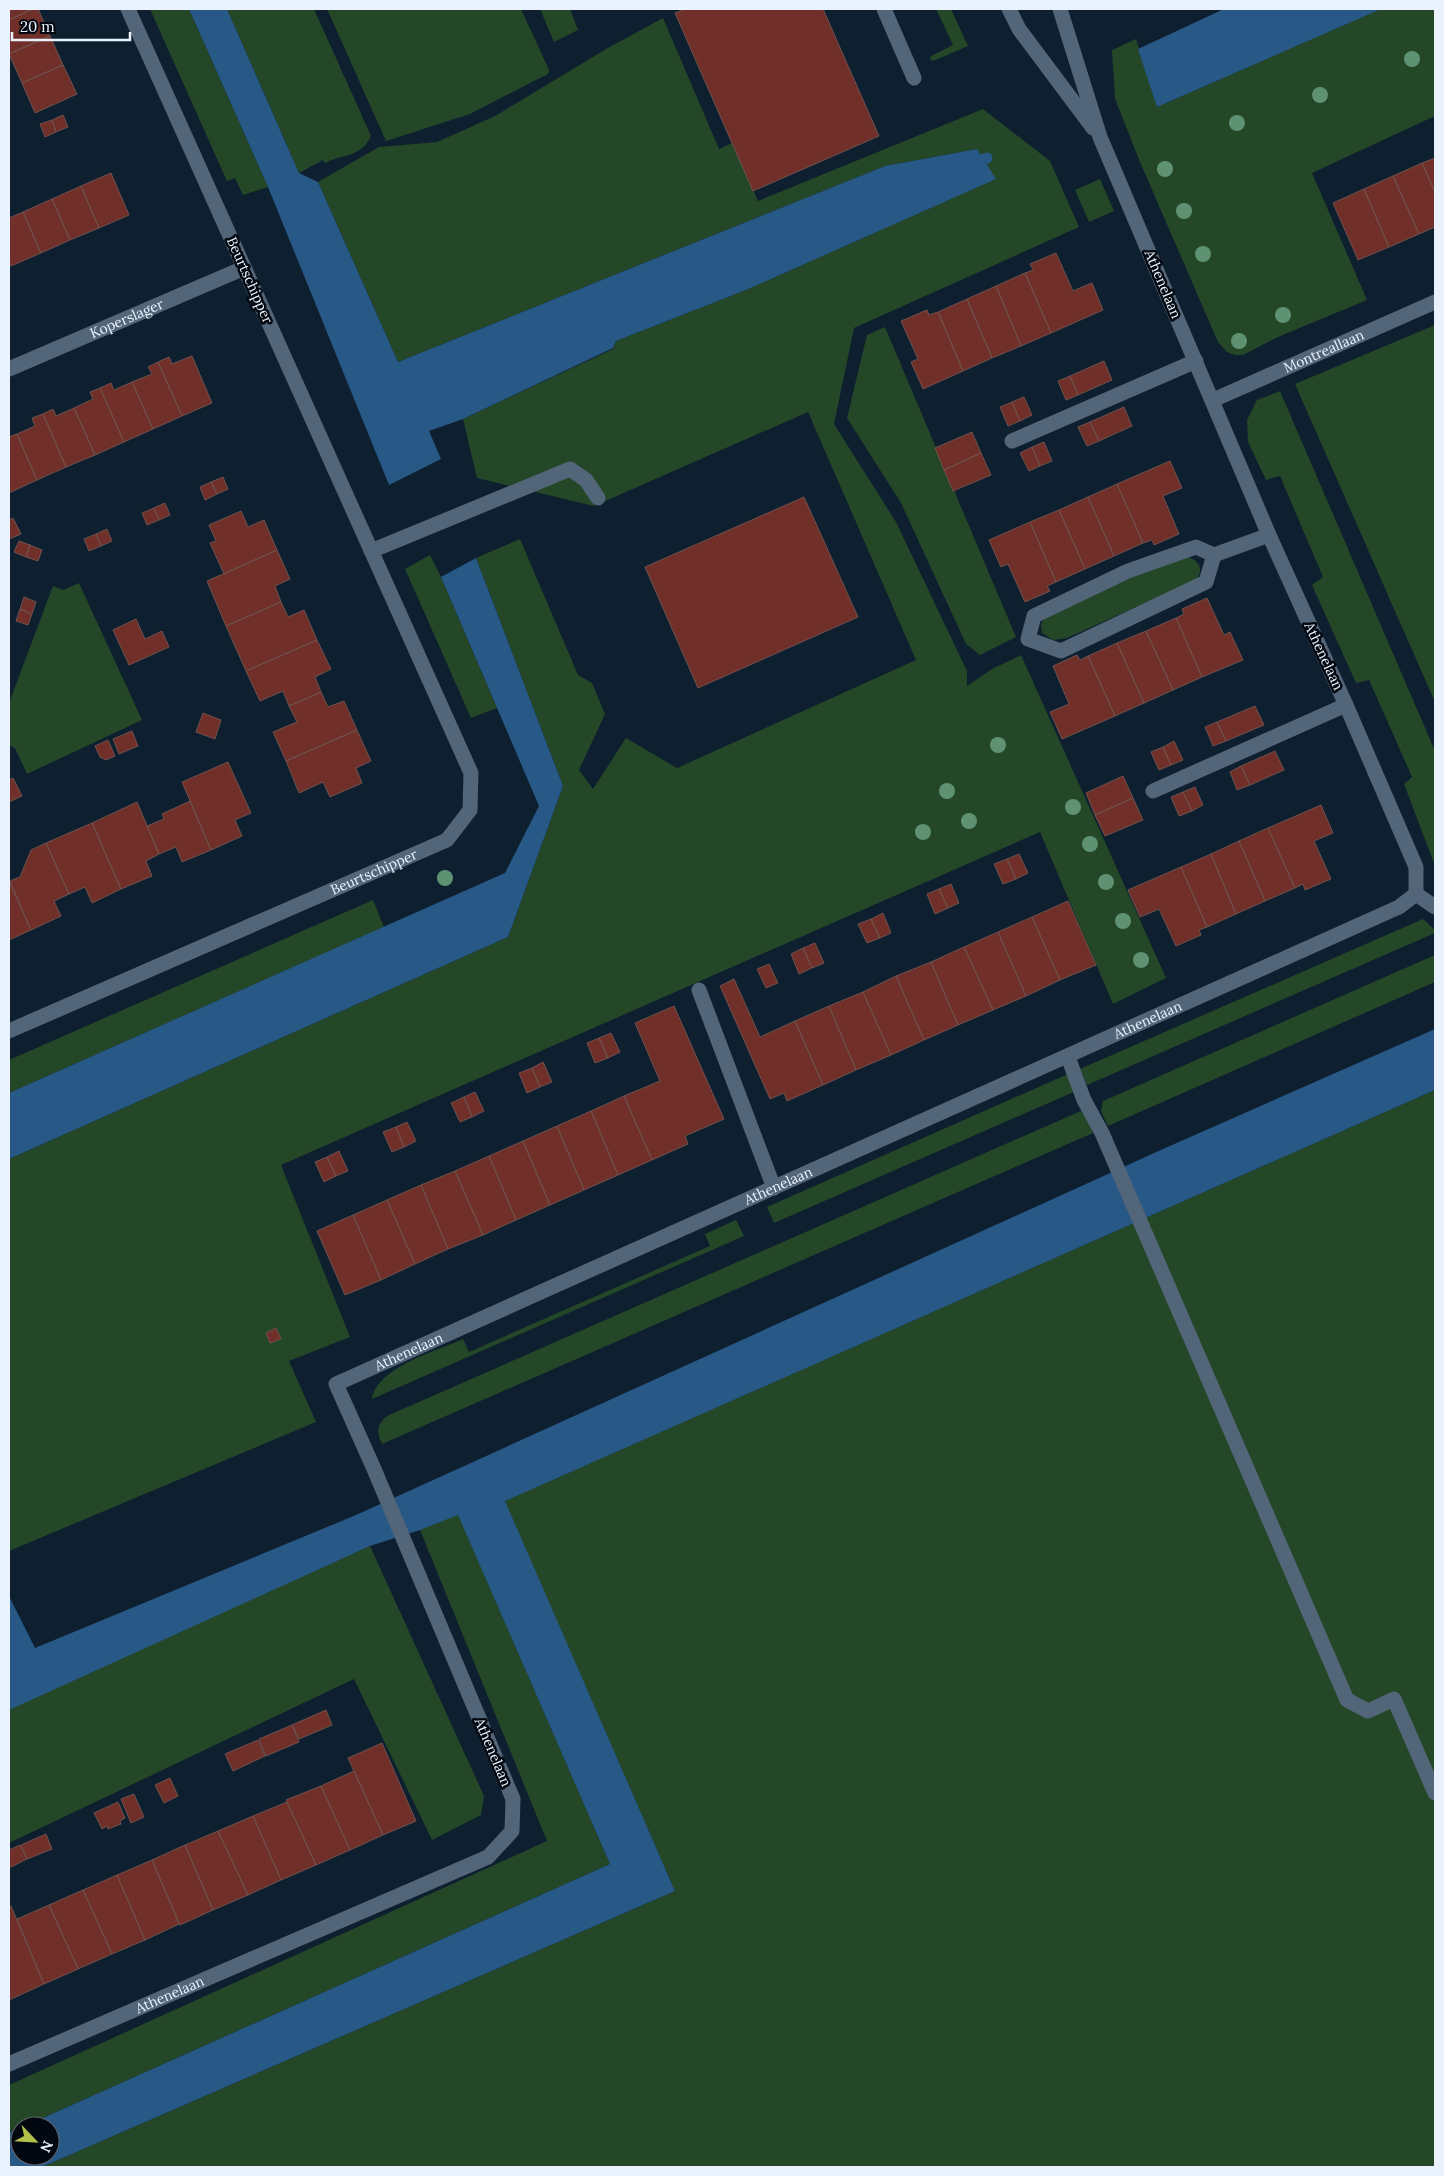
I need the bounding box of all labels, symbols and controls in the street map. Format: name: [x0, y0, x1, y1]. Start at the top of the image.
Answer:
scale bar: [12, 10, 130, 42]
text: 20 m: [20, 17, 55, 36]
street label: Beurtschipper: [223, 234, 277, 326]
street label: Athenelaan: [1140, 246, 1186, 322]
street label: Koperslager: [87, 295, 166, 342]
street label: Montreallaan: [1281, 325, 1367, 377]
street label: Athenelaan: [1300, 618, 1348, 693]
street label: Beurtschipper: [328, 845, 420, 899]
street label: Athenelaan: [1110, 996, 1185, 1043]
street label: Athenelaan: [740, 1162, 816, 1209]
street label: Athenelaan: [371, 1328, 446, 1375]
street label: Athenelaan: [470, 1714, 516, 1790]
street label: Athenelaan: [132, 1972, 207, 2018]
north arrow: [10, 2116, 60, 2166]
text: N: [36, 2138, 57, 2155]

